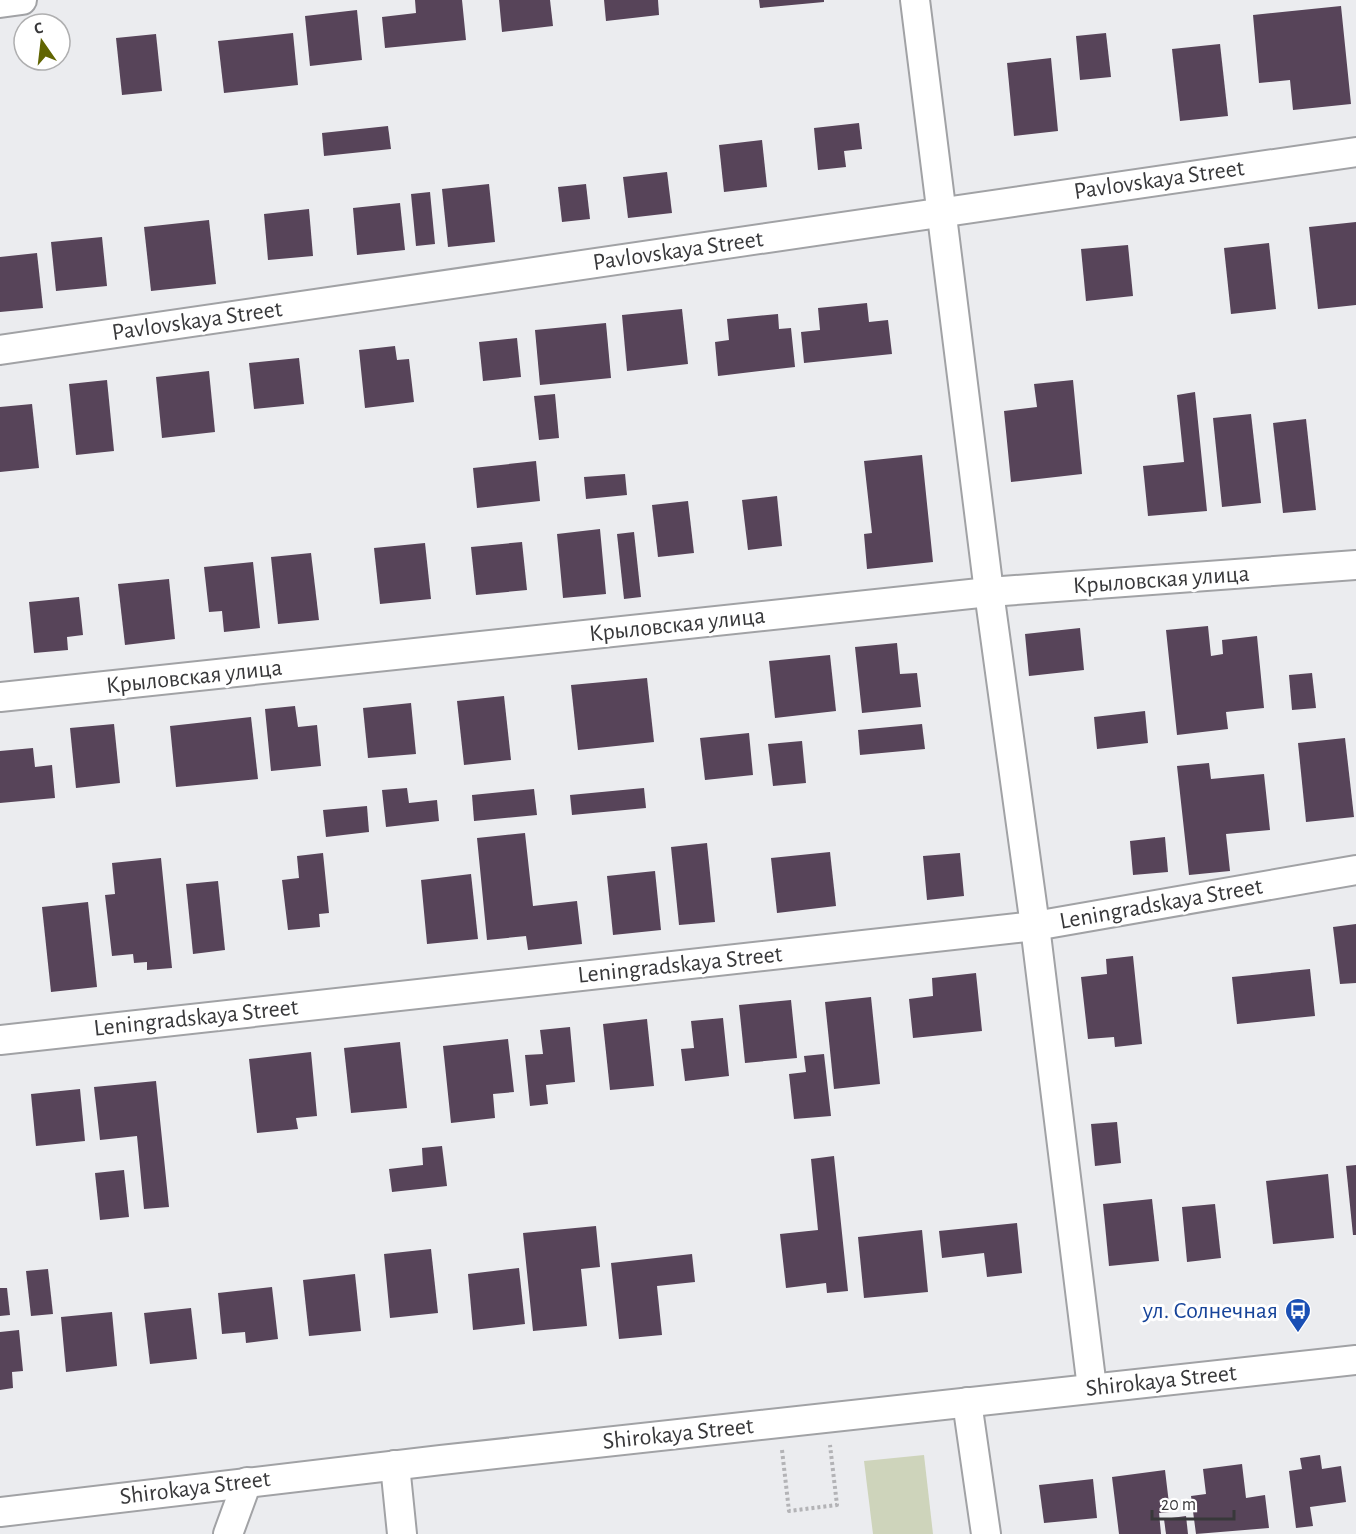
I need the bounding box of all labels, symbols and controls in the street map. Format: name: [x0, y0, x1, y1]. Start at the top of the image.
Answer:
north arrow: [12, 12, 72, 72]
text: С: [32, 20, 45, 37]
street label: Pavlovskaya Street: [1072, 156, 1246, 204]
street label: Pavlovskaya Street: [591, 227, 765, 275]
street label: Pavlovskaya Street: [110, 297, 284, 345]
street label: Крыловская улица: [1072, 562, 1250, 598]
street label: Крыловская улица: [588, 604, 766, 646]
street label: Крыловская улица: [105, 656, 283, 698]
street label: Leningradskaya Street: [1058, 874, 1265, 934]
street label: Leningradskaya Street: [577, 942, 784, 988]
street label: Leningradskaya Street: [93, 995, 300, 1041]
bus stop icon: ул. Солнечная: [1283, 1296, 1313, 1334]
place label: ул. Солнечная: [1142, 1299, 1278, 1323]
street label: Shirokaya Street: [1084, 1361, 1238, 1401]
street label: Shirokaya Street: [601, 1414, 755, 1454]
street label: Shirokaya Street: [118, 1467, 272, 1509]
scale bar: [1152, 1483, 1234, 1521]
text: 20 m: [1161, 1496, 1196, 1514]

